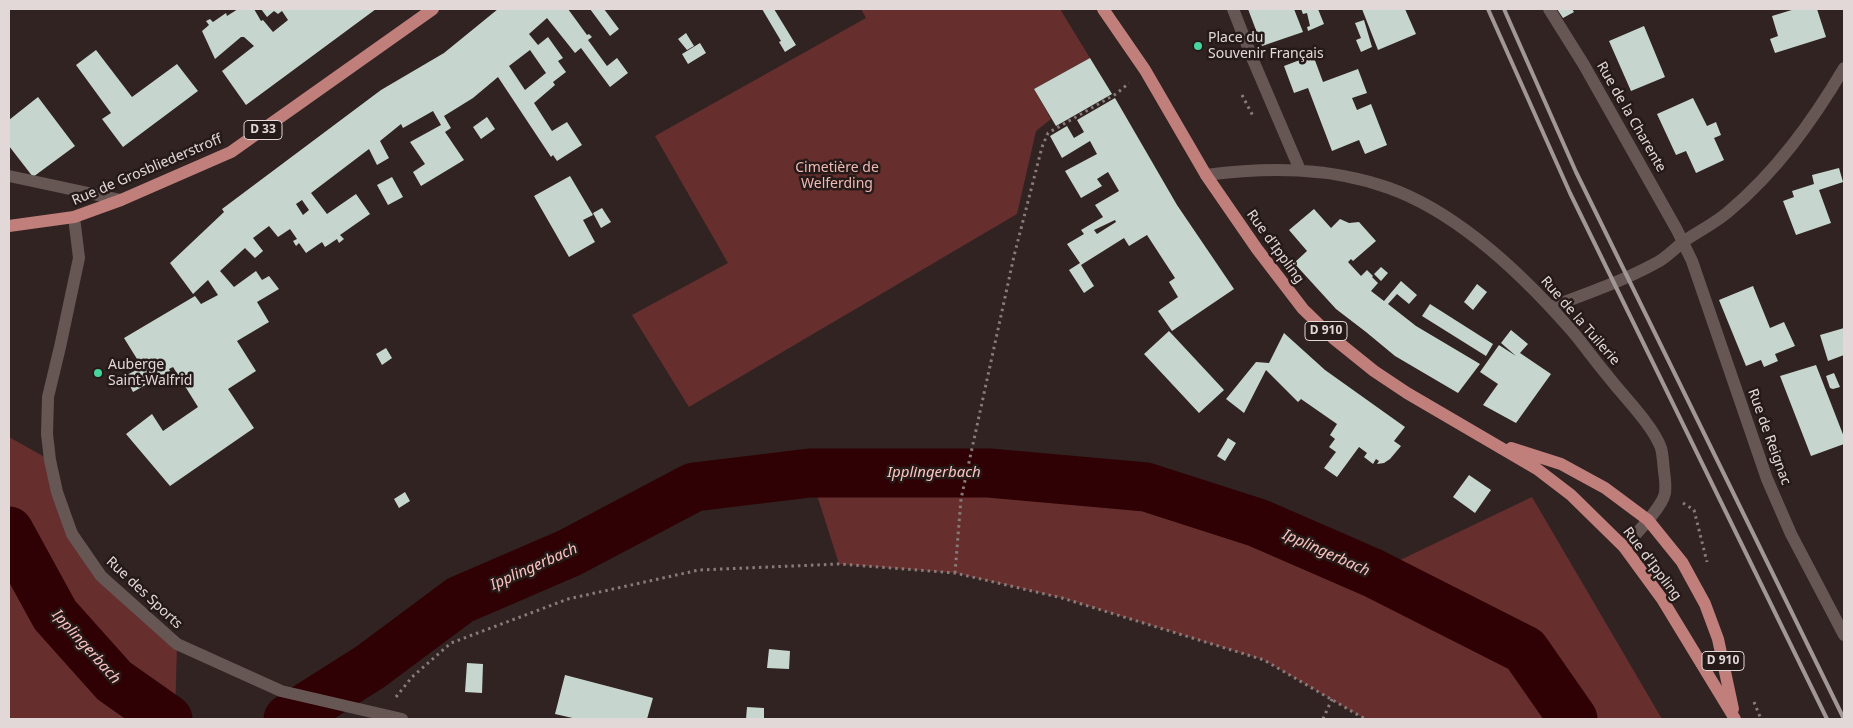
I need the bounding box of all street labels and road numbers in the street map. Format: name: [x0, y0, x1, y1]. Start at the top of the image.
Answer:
street label: Rue de la Charente: [1593, 59, 1669, 175]
road number: D 33: [244, 120, 282, 140]
street label: Rue de Grosbliederstroff: [69, 131, 225, 209]
street label: Rue d'Ippling: [1243, 207, 1307, 287]
street label: Rue de la Tuilerie: [1537, 273, 1623, 369]
road number: D 910: [1305, 322, 1347, 341]
street label: Rue de Reignac: [1744, 387, 1794, 487]
street label: Rue d'Ippling: [1619, 524, 1685, 604]
street label: Rue des Sports: [102, 553, 186, 633]
road number: D 910: [1702, 651, 1744, 670]

